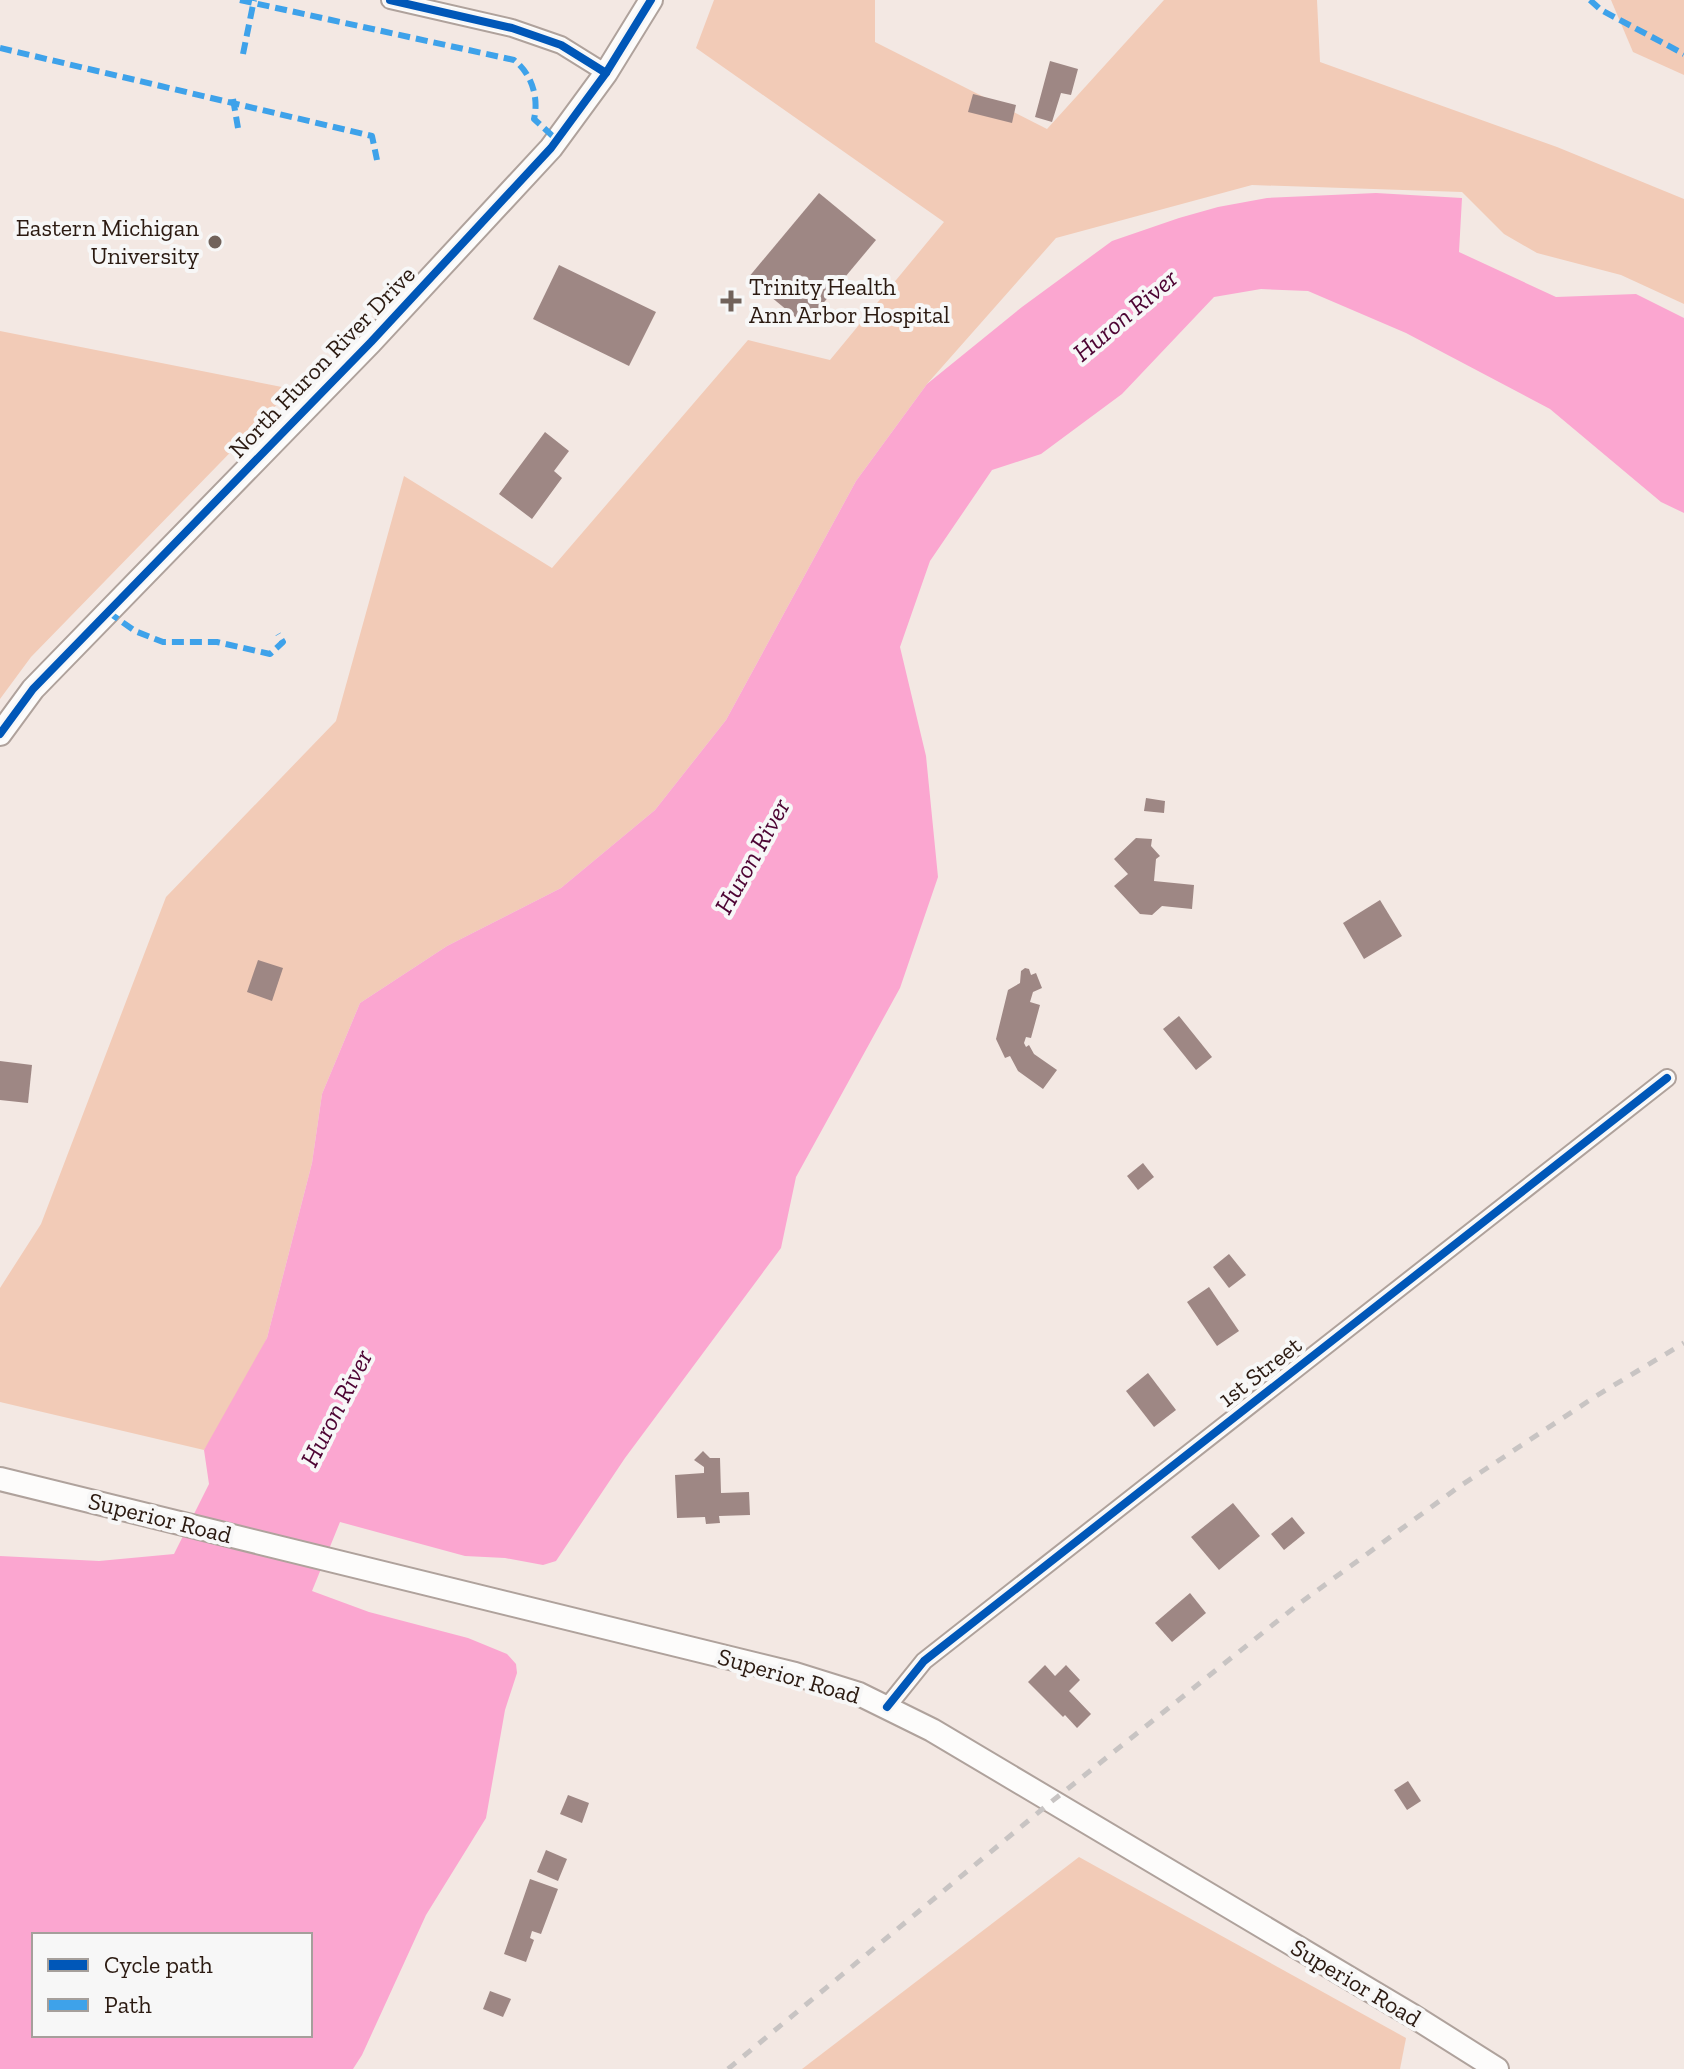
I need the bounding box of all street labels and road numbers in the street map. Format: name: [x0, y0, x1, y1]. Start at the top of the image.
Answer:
street label: North Huron River Drive: [222, 260, 421, 464]
street label: 1st Street: [1212, 1330, 1307, 1413]
street label: Superior Road: [85, 1486, 235, 1549]
street label: Superior Road: [715, 1641, 864, 1710]
street label: Superior Road: [1286, 1932, 1427, 2033]

